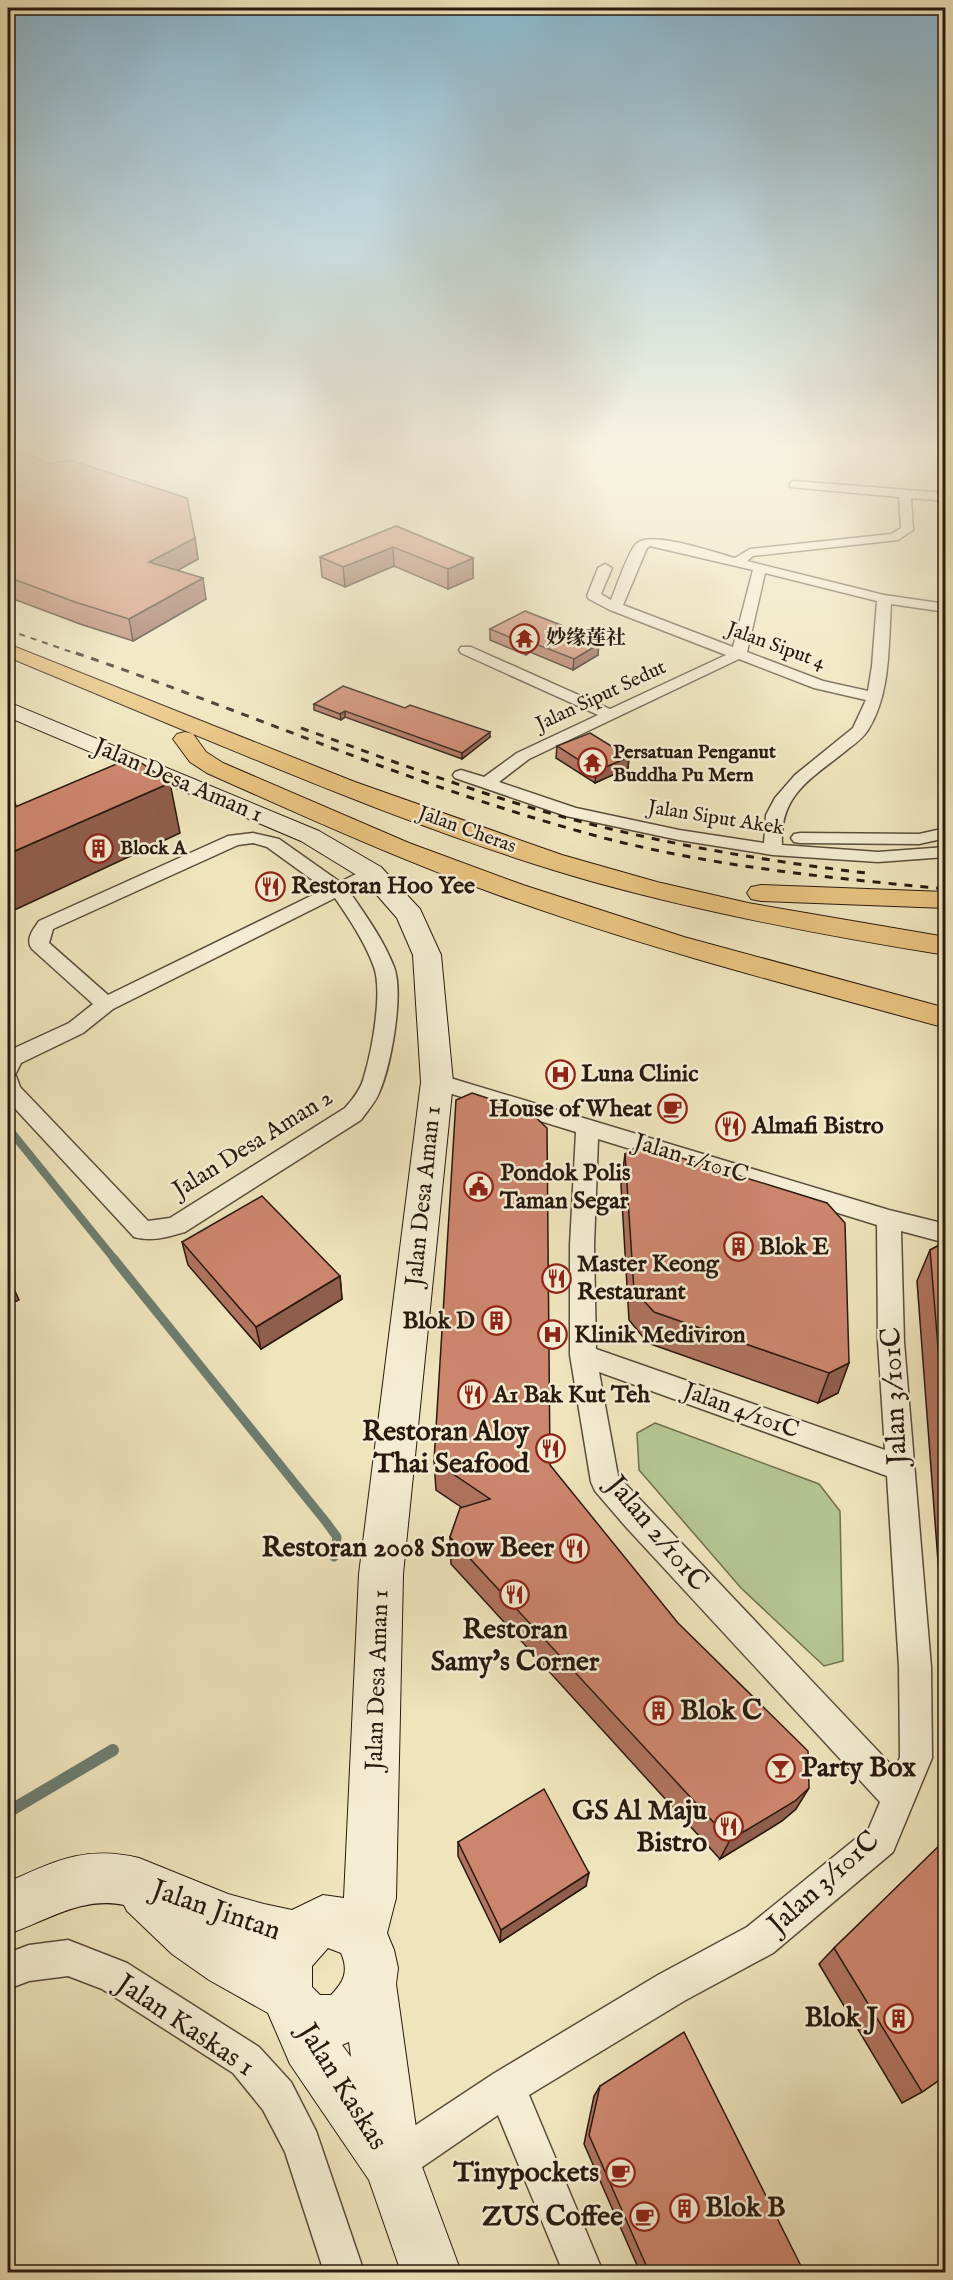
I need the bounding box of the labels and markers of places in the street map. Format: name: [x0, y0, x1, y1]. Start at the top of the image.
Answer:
temple icon: 妙缘莲社: [509, 622, 541, 654]
place label: 妙缘莲社: [546, 626, 626, 651]
place label: Persatuan Penganut Buddha Pu Mern: [613, 740, 776, 788]
temple icon: Persatuan Penganut Buddha Pu Mern: [576, 747, 608, 779]
building icon: Block A: [83, 832, 115, 864]
place label: Block A: [120, 836, 188, 861]
restaurant icon: Restoran Hoo Yee: [254, 870, 286, 902]
place label: Restoran Hoo Yee: [291, 871, 475, 902]
hospital icon: Luna Clinic: [544, 1058, 576, 1090]
place label: Luna Clinic: [581, 1059, 698, 1090]
cafe icon: House of Wheat: [657, 1093, 689, 1125]
place label: House of Wheat: [489, 1094, 653, 1125]
restaurant icon: Almafi Bistro: [715, 1110, 747, 1142]
place label: Almafi Bistro: [751, 1111, 884, 1142]
place label: Pondok Polis Taman Segar: [499, 1158, 631, 1217]
public building icon: Pondok Polis Taman Segar: [463, 1171, 495, 1203]
building icon: Blok E: [722, 1231, 754, 1263]
place label: Blok E: [759, 1232, 829, 1263]
place label: Master Keong Restaurant: [577, 1249, 720, 1308]
restaurant icon: Master Keong Restaurant: [540, 1262, 572, 1294]
building icon: Blok D: [480, 1305, 512, 1337]
place label: Blok D: [403, 1306, 475, 1337]
hospital icon: Klinik Mediviron: [537, 1319, 569, 1351]
place label: Klinik Mediviron: [574, 1320, 746, 1351]
restaurant icon: A1 Bak Kut Teh: [456, 1379, 488, 1411]
place label: A1 Bak Kut Teh: [492, 1380, 650, 1411]
place label: Restoran Aloy Thai Seafood: [362, 1415, 530, 1482]
restaurant icon: Restoran Aloy Thai Seafood: [534, 1432, 566, 1464]
place label: Restoran 2008 Snow Beer: [261, 1531, 555, 1566]
restaurant icon: Restoran 2008 Snow Beer: [559, 1532, 591, 1564]
restaurant icon: Restoran Samy's Corner: [499, 1579, 531, 1611]
place label: Restoran Samy's Corner: [431, 1613, 600, 1680]
place label: Blok C: [680, 1694, 762, 1729]
building icon: Blok C: [643, 1695, 675, 1727]
place label: Party Box: [801, 1751, 916, 1786]
bar icon: Party Box: [764, 1752, 796, 1784]
place label: GS Al Maju Bistro: [572, 1794, 707, 1861]
restaurant icon: GS Al Maju Bistro: [712, 1811, 744, 1843]
place label: Blok J: [804, 2001, 879, 2036]
building icon: Blok J: [883, 2002, 915, 2034]
place label: Tinypockets: [452, 2156, 599, 2191]
cafe icon: Tinypockets: [604, 2157, 636, 2189]
place label: Blok B: [705, 2191, 786, 2226]
building icon: Blok B: [668, 2192, 700, 2224]
place label: ZUS Coffee: [482, 2200, 623, 2235]
cafe icon: ZUS Coffee: [628, 2201, 660, 2233]

